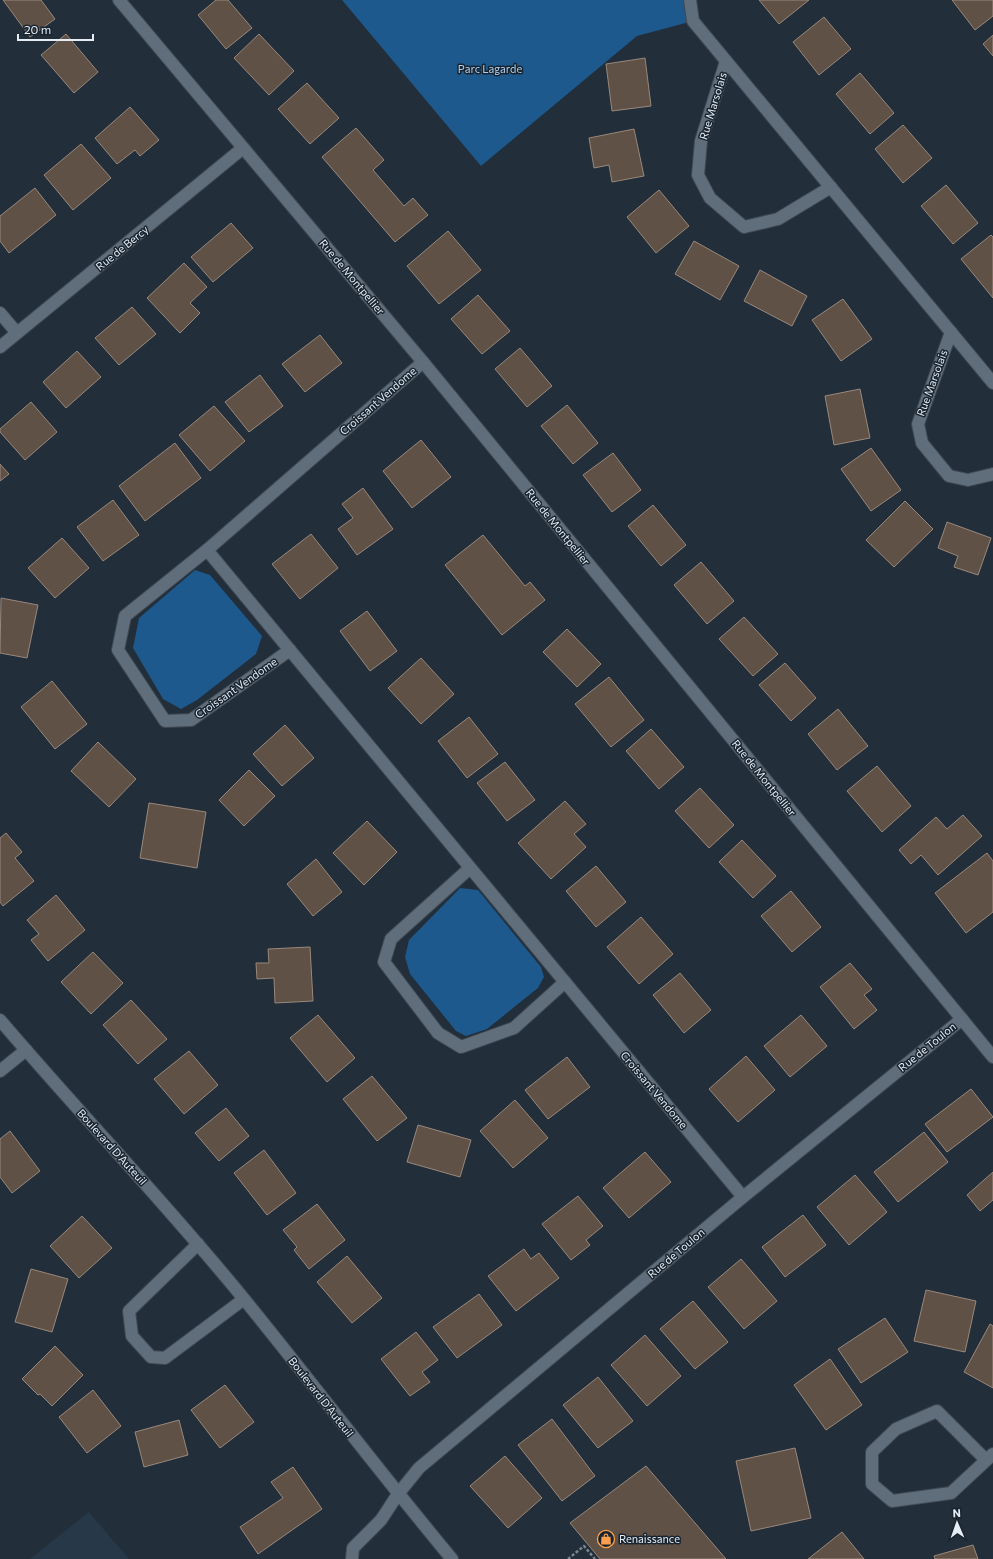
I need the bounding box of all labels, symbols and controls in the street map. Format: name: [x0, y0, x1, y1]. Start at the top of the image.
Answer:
scale bar: [18, 16, 93, 42]
text: 20 m: [24, 22, 51, 36]
park label: Parc Lagarde: [458, 62, 522, 75]
street label: Rue Marsolais: [696, 71, 729, 141]
street label: Rue de Bercy: [93, 222, 151, 273]
street label: Rue de Montpellier: [317, 236, 388, 317]
street label: Rue Marsolais: [914, 348, 950, 418]
street label: Croissant Vendome: [337, 364, 419, 437]
street label: Rue de Montpellier: [524, 486, 594, 568]
street label: Croissant Vendome: [192, 654, 279, 721]
street label: Rue de Montpellier: [730, 737, 800, 819]
street label: Rue de Toulon: [895, 1019, 958, 1074]
street label: Croissant Vendome: [618, 1048, 691, 1131]
street label: Boulevard D'Auteuil: [75, 1106, 150, 1187]
street label: Rue de Toulon: [645, 1225, 707, 1280]
street label: Boulevard D'Auteuil: [286, 1354, 357, 1439]
north arrow: [937, 1503, 977, 1543]
text: N: [952, 1506, 961, 1519]
shop icon: Renaissance: [596, 1529, 616, 1549]
place label: Renaissance: [619, 1532, 680, 1545]

